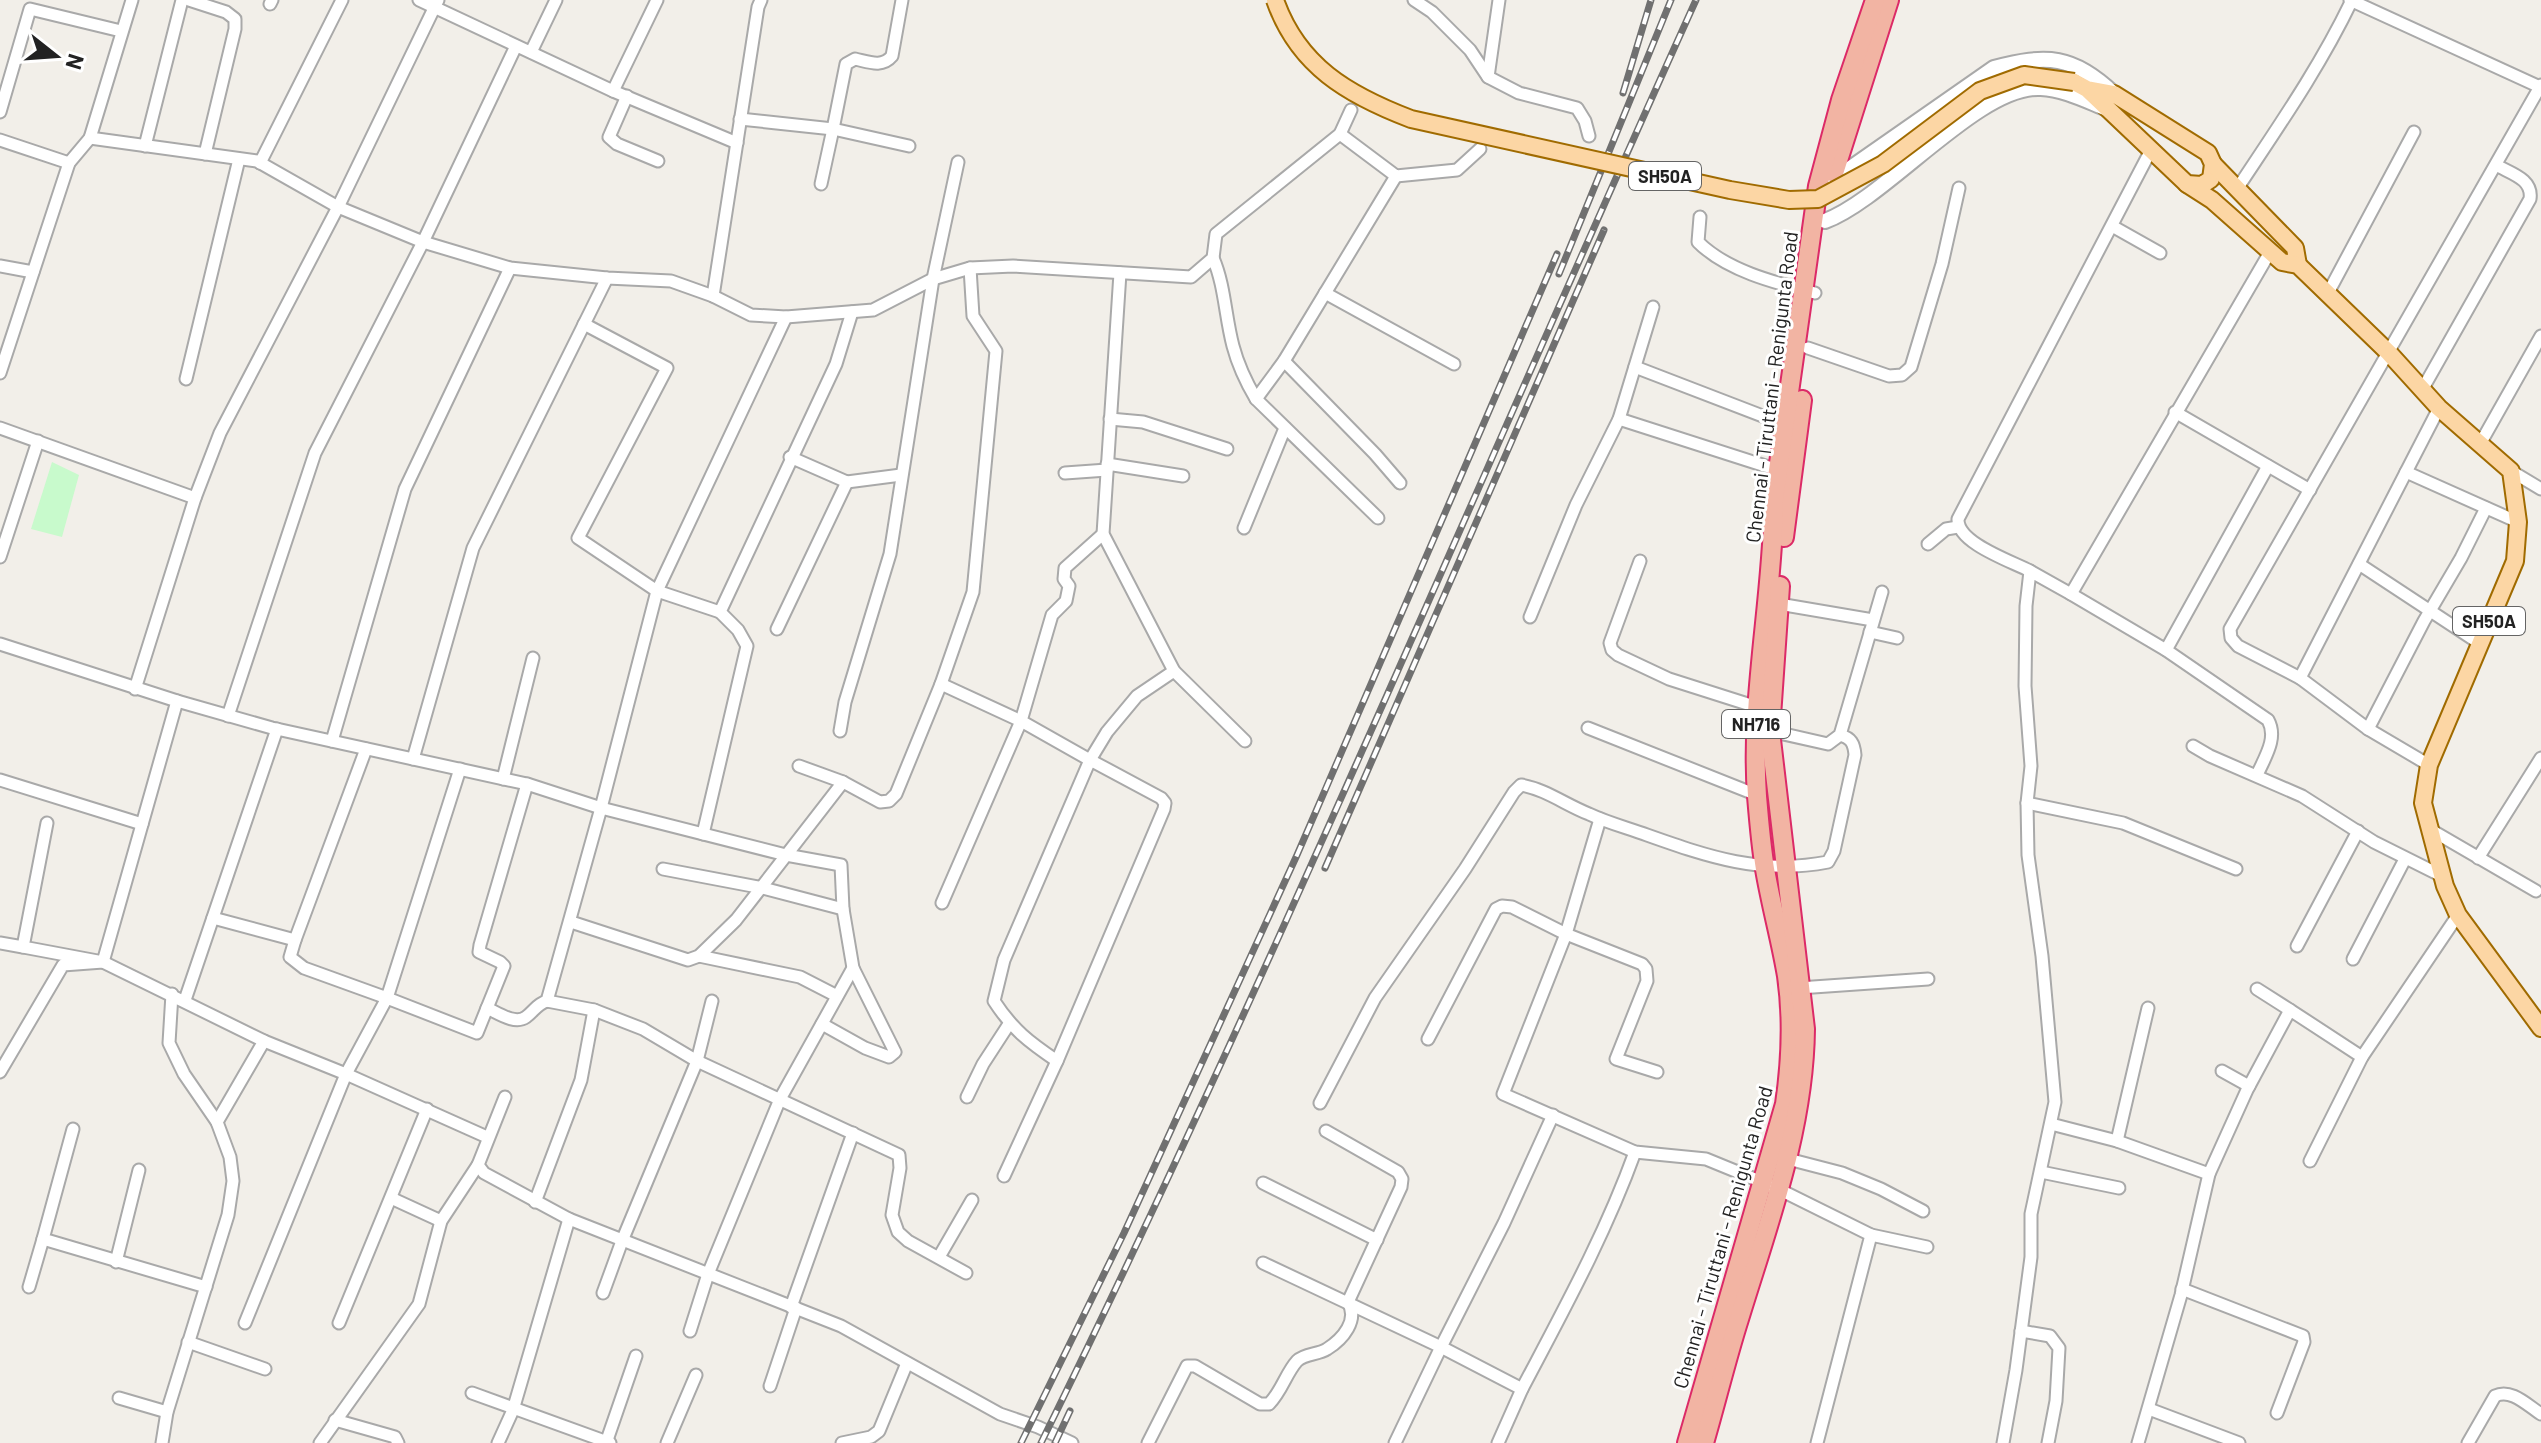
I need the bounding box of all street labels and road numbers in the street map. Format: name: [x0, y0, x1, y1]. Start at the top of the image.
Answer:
road number: SH50A: [1629, 162, 1701, 190]
street label: Chennai - Tiruttani - Renigunta Road: [1740, 230, 1802, 544]
road number: SH50A: [2453, 607, 2525, 635]
road number: NH716: [1722, 710, 1790, 738]
street label: Chennai - Tiruttani - Renigunta Road: [1667, 1083, 1777, 1391]

